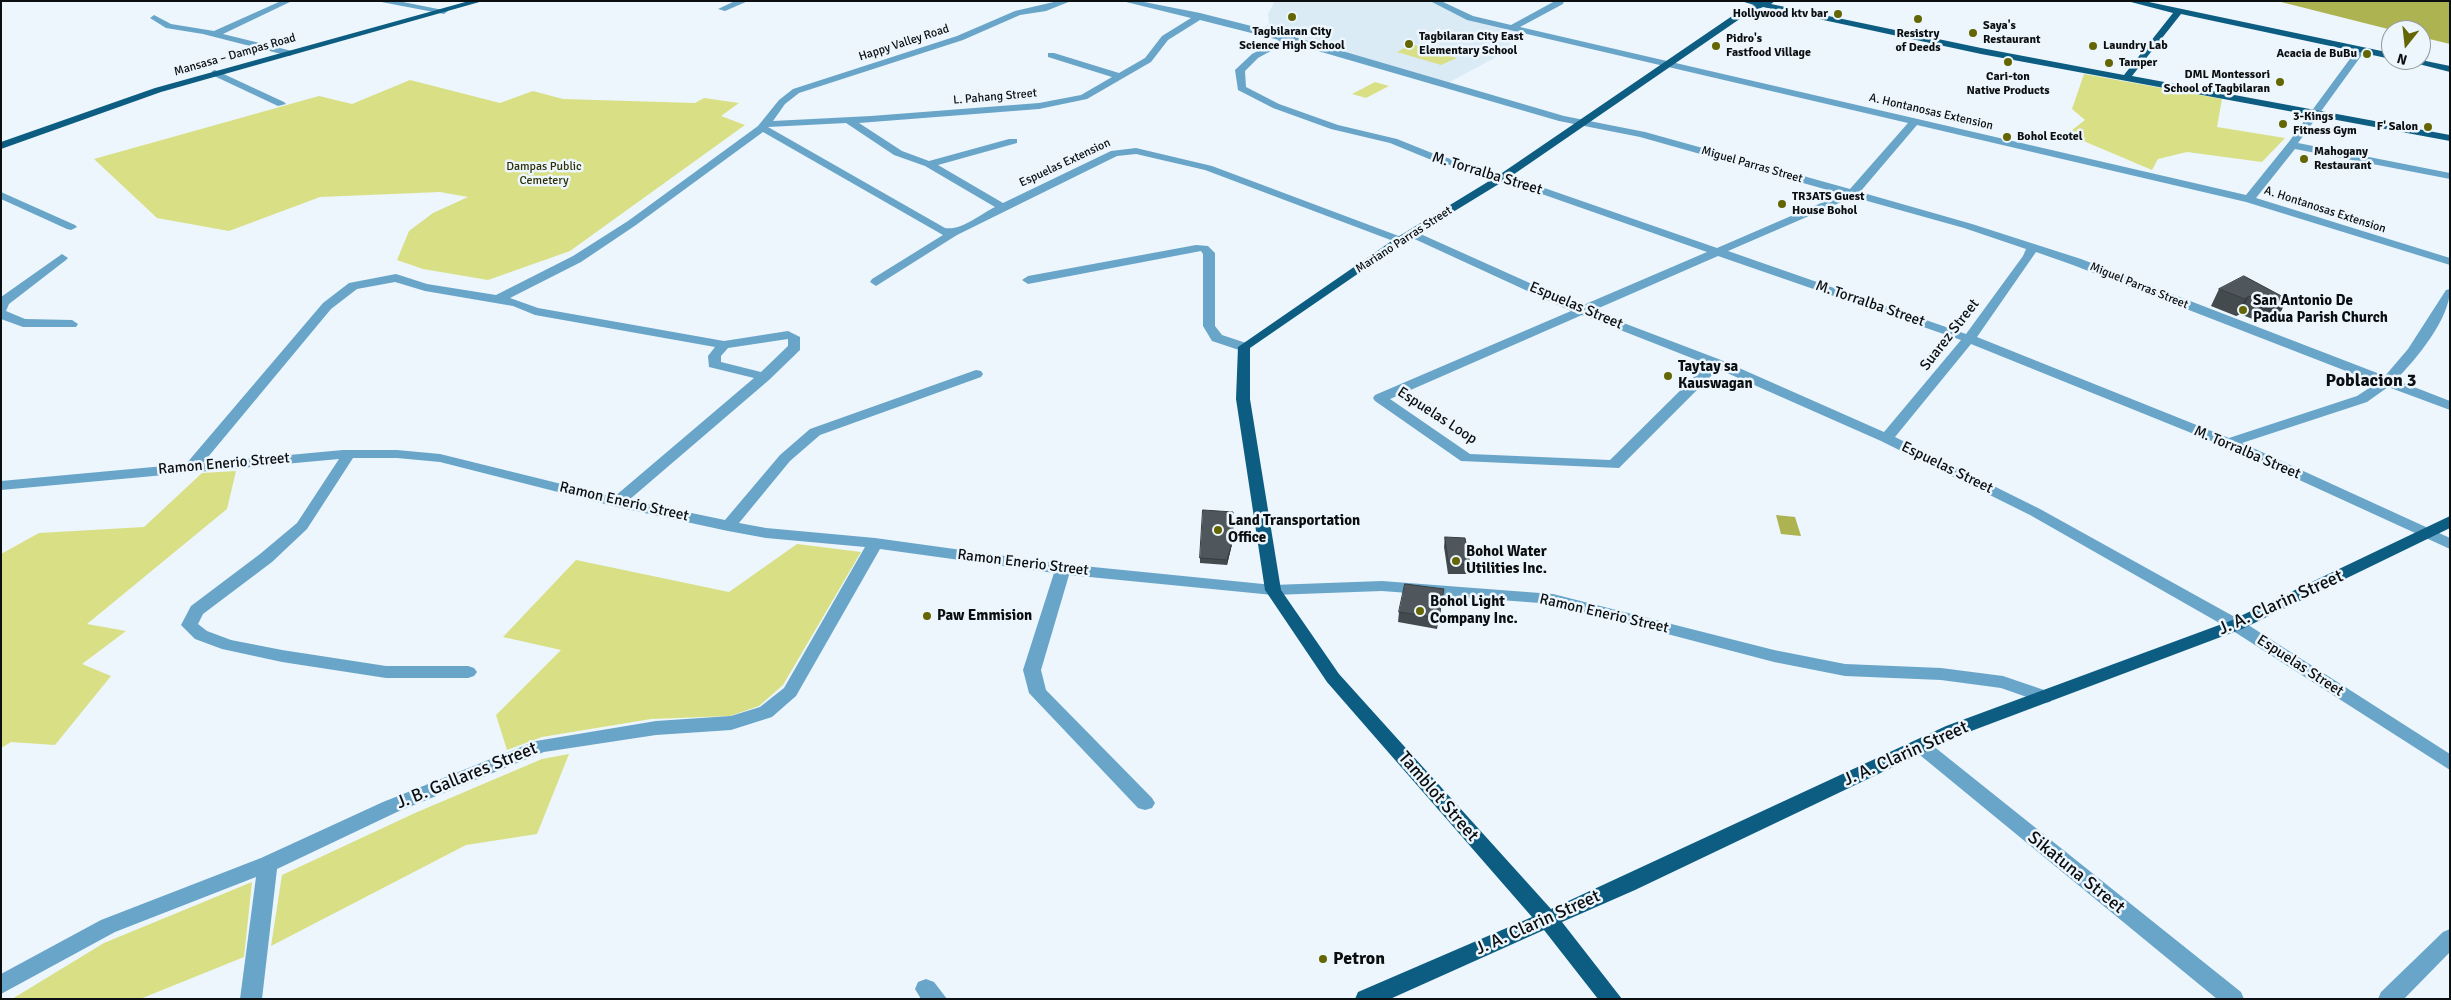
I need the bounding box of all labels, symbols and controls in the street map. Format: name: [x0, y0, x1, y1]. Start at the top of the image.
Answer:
place label: Hollywood ktv bar: [1733, 7, 1828, 21]
marker: Hollywood ktv bar: [1832, 8, 1844, 20]
marker: Tagbilaran City Science High School: [1286, 11, 1298, 23]
marker: Resistry of Deeds: [1912, 13, 1924, 25]
place label: Saya's Restaurant: [1983, 19, 2041, 47]
north arrow: [2381, 20, 2431, 70]
street label: Happy Valley Road: [857, 22, 951, 64]
place label: Tagbilaran City Science High School: [1239, 25, 1345, 53]
place label: Resistry of Deeds: [1896, 27, 1940, 55]
marker: Saya's Restaurant: [1967, 27, 1979, 39]
place label: Tagbilaran City East Elementary School: [1419, 30, 1524, 58]
street label: Mansasa – Dampas Road: [172, 31, 298, 79]
place label: Pidro's Fastfood Village: [1726, 32, 1811, 60]
marker: Tagbilaran City East Elementary School: [1403, 38, 1415, 50]
place label: Laundry Lab: [2103, 39, 2168, 53]
marker: Pidro's Fastfood Village: [1710, 40, 1722, 52]
marker: Laundry Lab: [2087, 40, 2099, 52]
place label: Acacia de BuBu: [2277, 47, 2357, 61]
marker: Acacia de BuBu: [2361, 48, 2373, 60]
text: N: [2395, 49, 2409, 68]
marker: Cari-ton Native Products: [2002, 56, 2014, 68]
place label: Tamper: [2119, 56, 2157, 70]
marker: Tamper: [2103, 57, 2115, 69]
place label: DML Montessori School of Tagbilaran: [2164, 68, 2270, 96]
place label: Cari-ton Native Products: [1967, 70, 2049, 98]
marker: DML Montessori School of Tagbilaran: [2274, 76, 2286, 88]
street label: L. Pahang Street: [953, 86, 1037, 108]
street label: A. Hontanosas Extension: [1867, 91, 1995, 133]
place label: 3-Kings Fitness Gym: [2293, 110, 2357, 138]
marker: 3-Kings Fitness Gym: [2277, 118, 2289, 130]
place label: F' Salon: [2377, 120, 2418, 134]
marker: F' Salon: [2422, 121, 2434, 133]
place label: Bohol Ecotel: [2017, 130, 2083, 144]
marker: Bohol Ecotel: [2001, 131, 2013, 143]
street label: Espuelas Extension: [1017, 136, 1113, 190]
street label: Miguel Parras Street: [1700, 144, 1804, 186]
place label: Mahogany Restaurant: [2314, 145, 2372, 173]
street label: M. Torralba Street: [1430, 149, 1544, 199]
marker: Mahogany Restaurant: [2298, 153, 2310, 165]
park label: Dampas Public Cemetery: [506, 160, 582, 188]
street label: A. Hontanosas Extension: [2262, 184, 2388, 236]
place label: TR3ATS Guest House Bohol: [1792, 190, 1865, 218]
marker: TR3ATS Guest House Bohol: [1776, 198, 1788, 210]
street label: Mariano Parras Street: [1353, 204, 1455, 276]
street label: Miguel Parras Street: [2088, 260, 2190, 312]
street label: M. Torralba Street: [1813, 277, 1927, 331]
street label: Espuelas Street: [1527, 278, 1625, 334]
place label: San Antonio De Padua Parish Church: [2253, 292, 2388, 327]
street label: Suarez Street: [1916, 296, 1984, 374]
marker: San Antonio De Padua Parish Church: [2237, 304, 2249, 316]
place label: Taytay sa Kauswagan: [1678, 358, 1753, 393]
marker: Taytay sa Kauswagan: [1662, 370, 1674, 382]
district label: Poblacion 3: [2325, 370, 2417, 392]
street label: Espuelas Loop: [1394, 384, 1480, 448]
street label: M. Torralba Street: [2191, 422, 2303, 484]
street label: Espuelas Street: [1898, 438, 1996, 498]
street label: Ramon Enerio Street: [157, 449, 291, 479]
street label: Ramon Enerio Street: [558, 478, 690, 526]
place label: Land Transportation Office: [1228, 512, 1360, 547]
marker: Land Transportation Office: [1212, 524, 1224, 536]
place label: Bohol Water Utilities Inc.: [1466, 543, 1547, 578]
street label: Ramon Enerio Street: [956, 546, 1090, 580]
marker: Bohol Water Utilities Inc.: [1450, 555, 1462, 567]
street label: J. A. Clarin Street: [2215, 566, 2347, 640]
street label: Ramon Enerio Street: [1538, 590, 1670, 638]
place label: Bohol Light Company Inc.: [1430, 593, 1518, 628]
marker: Bohol Light Company Inc.: [1414, 605, 1426, 617]
place label: Paw Emmision: [937, 607, 1032, 625]
marker: Paw Emmision: [921, 610, 933, 622]
street label: Espuelas Street: [2253, 631, 2347, 701]
street label: J. A. Clarin Street: [1840, 717, 1972, 791]
street label: J. B. Gallares Street: [393, 738, 541, 814]
street label: Tamblot Street: [1393, 748, 1483, 846]
street label: Sikatuna Street: [2023, 827, 2129, 919]
street label: J. A. Clarin Street: [1472, 886, 1604, 960]
place label: Petron: [1333, 948, 1385, 970]
marker: Petron: [1317, 953, 1329, 965]

